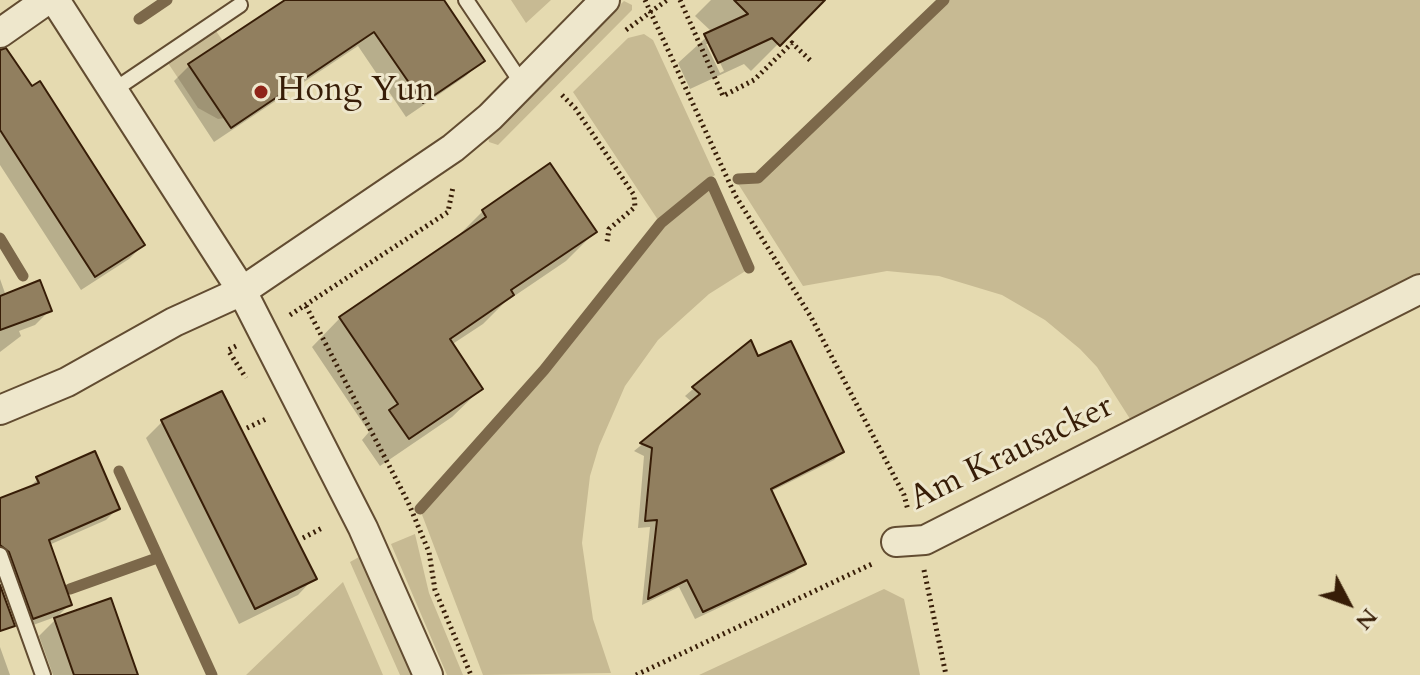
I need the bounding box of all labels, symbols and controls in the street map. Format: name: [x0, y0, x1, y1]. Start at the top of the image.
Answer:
place label: Hong Yun: [277, 72, 435, 112]
marker: Hong Yun: [252, 83, 270, 101]
street label: Am Krausacker: [904, 387, 1120, 521]
north arrow: [1308, 563, 1388, 643]
text: N: [1349, 602, 1384, 636]

